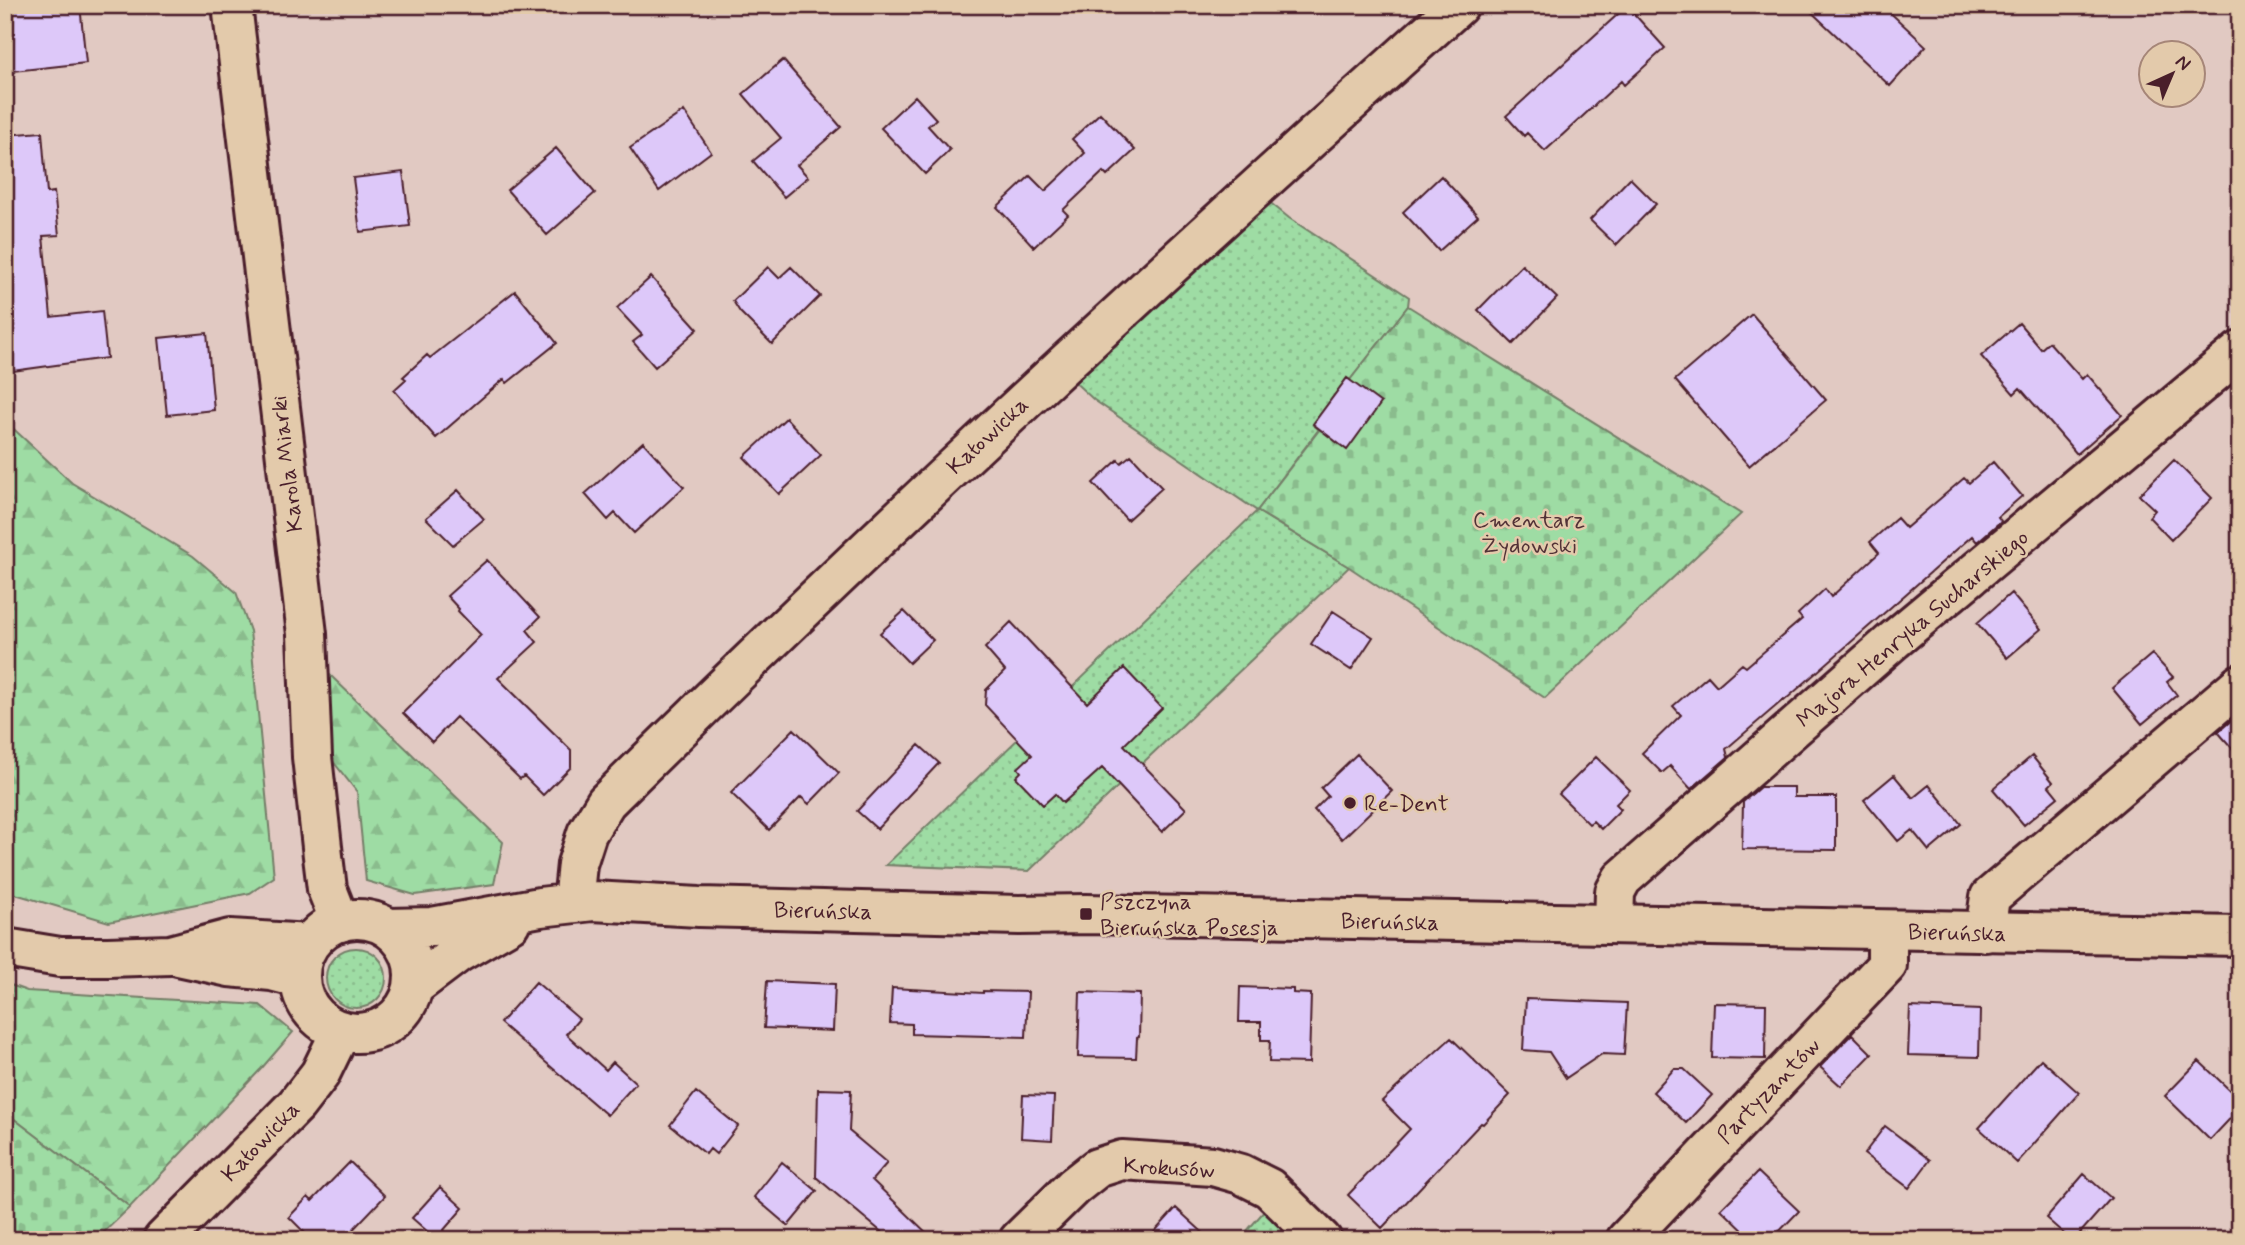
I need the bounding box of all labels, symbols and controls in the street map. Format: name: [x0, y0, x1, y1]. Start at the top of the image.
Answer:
north arrow: [2136, 38, 2206, 108]
text: N: [2170, 49, 2196, 76]
street label: Katowicka: [941, 391, 1036, 482]
street label: Karola Miarki: [265, 394, 311, 534]
park label: Cmentarz Żydowski: [1473, 506, 1585, 562]
street label: Majora Henryka Sucharskiego: [1791, 523, 2036, 736]
place label: Re-Dent: [1364, 790, 1449, 820]
marker: Re-Dent: [1342, 795, 1358, 811]
place label: Pszczyna Bieruńska Posesja: [1100, 888, 1278, 944]
street label: Bieruńska: [774, 896, 872, 928]
marker: Pszczyna Bieruńska Posesja: [1078, 906, 1094, 922]
street label: Bieruńska: [1341, 907, 1439, 939]
street label: Bieruńska: [1908, 918, 2006, 950]
street label: Partyzantów: [1711, 1032, 1828, 1151]
street label: Katowicka: [215, 1095, 307, 1189]
street label: Krokusów: [1122, 1152, 1216, 1186]

